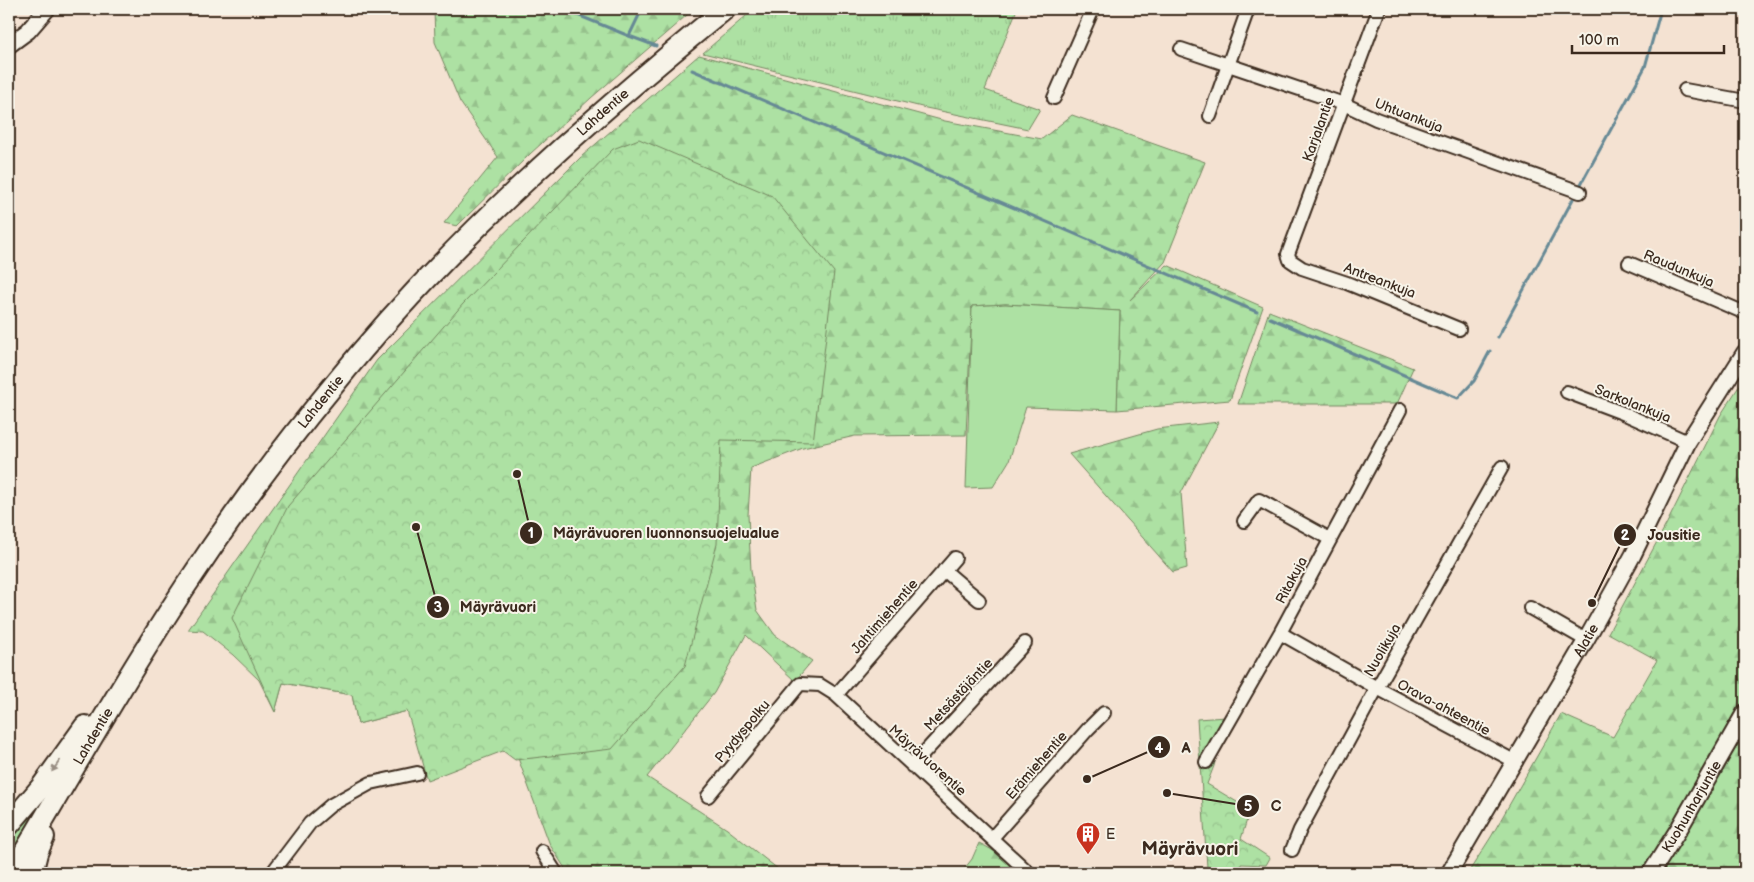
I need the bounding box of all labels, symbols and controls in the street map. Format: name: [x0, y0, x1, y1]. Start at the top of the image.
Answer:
scale bar: [1572, 22, 1724, 54]
text: 100 m: [1579, 31, 1619, 50]
street label: Lahdentie: [573, 85, 632, 140]
street label: Karjalantie: [1299, 94, 1338, 164]
street label: Uhtuankuja: [1372, 95, 1445, 136]
street label: Raudunkuja: [1641, 246, 1717, 291]
street label: Antreankuja: [1342, 259, 1418, 302]
street label: Lahdentie: [294, 372, 347, 432]
street label: Sarkolankuja: [1592, 380, 1673, 426]
callout: Mäyrävuoren luonnonsuojelualue: [518, 518, 789, 548]
callout: Jousitie: [1613, 520, 1710, 550]
text: 1: [528, 524, 534, 543]
text: Mäyrävuoren luonnonsuojelualue: [553, 524, 779, 543]
text: 2: [1621, 526, 1630, 545]
text: Jousitie: [1648, 526, 1701, 545]
street label: Ritakuja: [1272, 554, 1311, 607]
street label: Jahtimiehentie: [847, 576, 921, 657]
callout: Mäyrävuori: [425, 592, 547, 622]
text: 3: [434, 598, 443, 617]
text: Mäyrävuori: [460, 598, 536, 617]
street label: Nuolikuja: [1360, 621, 1404, 680]
street label: Alatie: [1570, 621, 1602, 660]
street label: Metsästäjäntie: [920, 654, 996, 734]
street label: Orava-ahteentie: [1394, 676, 1493, 739]
street label: Pyydyspolku: [711, 697, 774, 766]
street label: Lahdentie: [70, 705, 117, 768]
street label: Mäyrävuorentie: [885, 721, 970, 800]
street label: Erämiehentie: [1002, 728, 1071, 803]
callout: A: [1147, 732, 1201, 762]
text: 4: [1155, 739, 1164, 758]
text: A: [1180, 739, 1191, 758]
street label: Kuohunharjuntie: [1658, 758, 1725, 856]
one-way arrow: [51, 759, 62, 772]
callout: C: [1236, 791, 1291, 821]
text: 5: [1244, 797, 1253, 816]
text: C: [1271, 797, 1282, 816]
building icon: E: [1075, 821, 1101, 855]
place label: E: [1106, 826, 1115, 843]
district label: Mäyrävuori: [1142, 838, 1238, 861]

